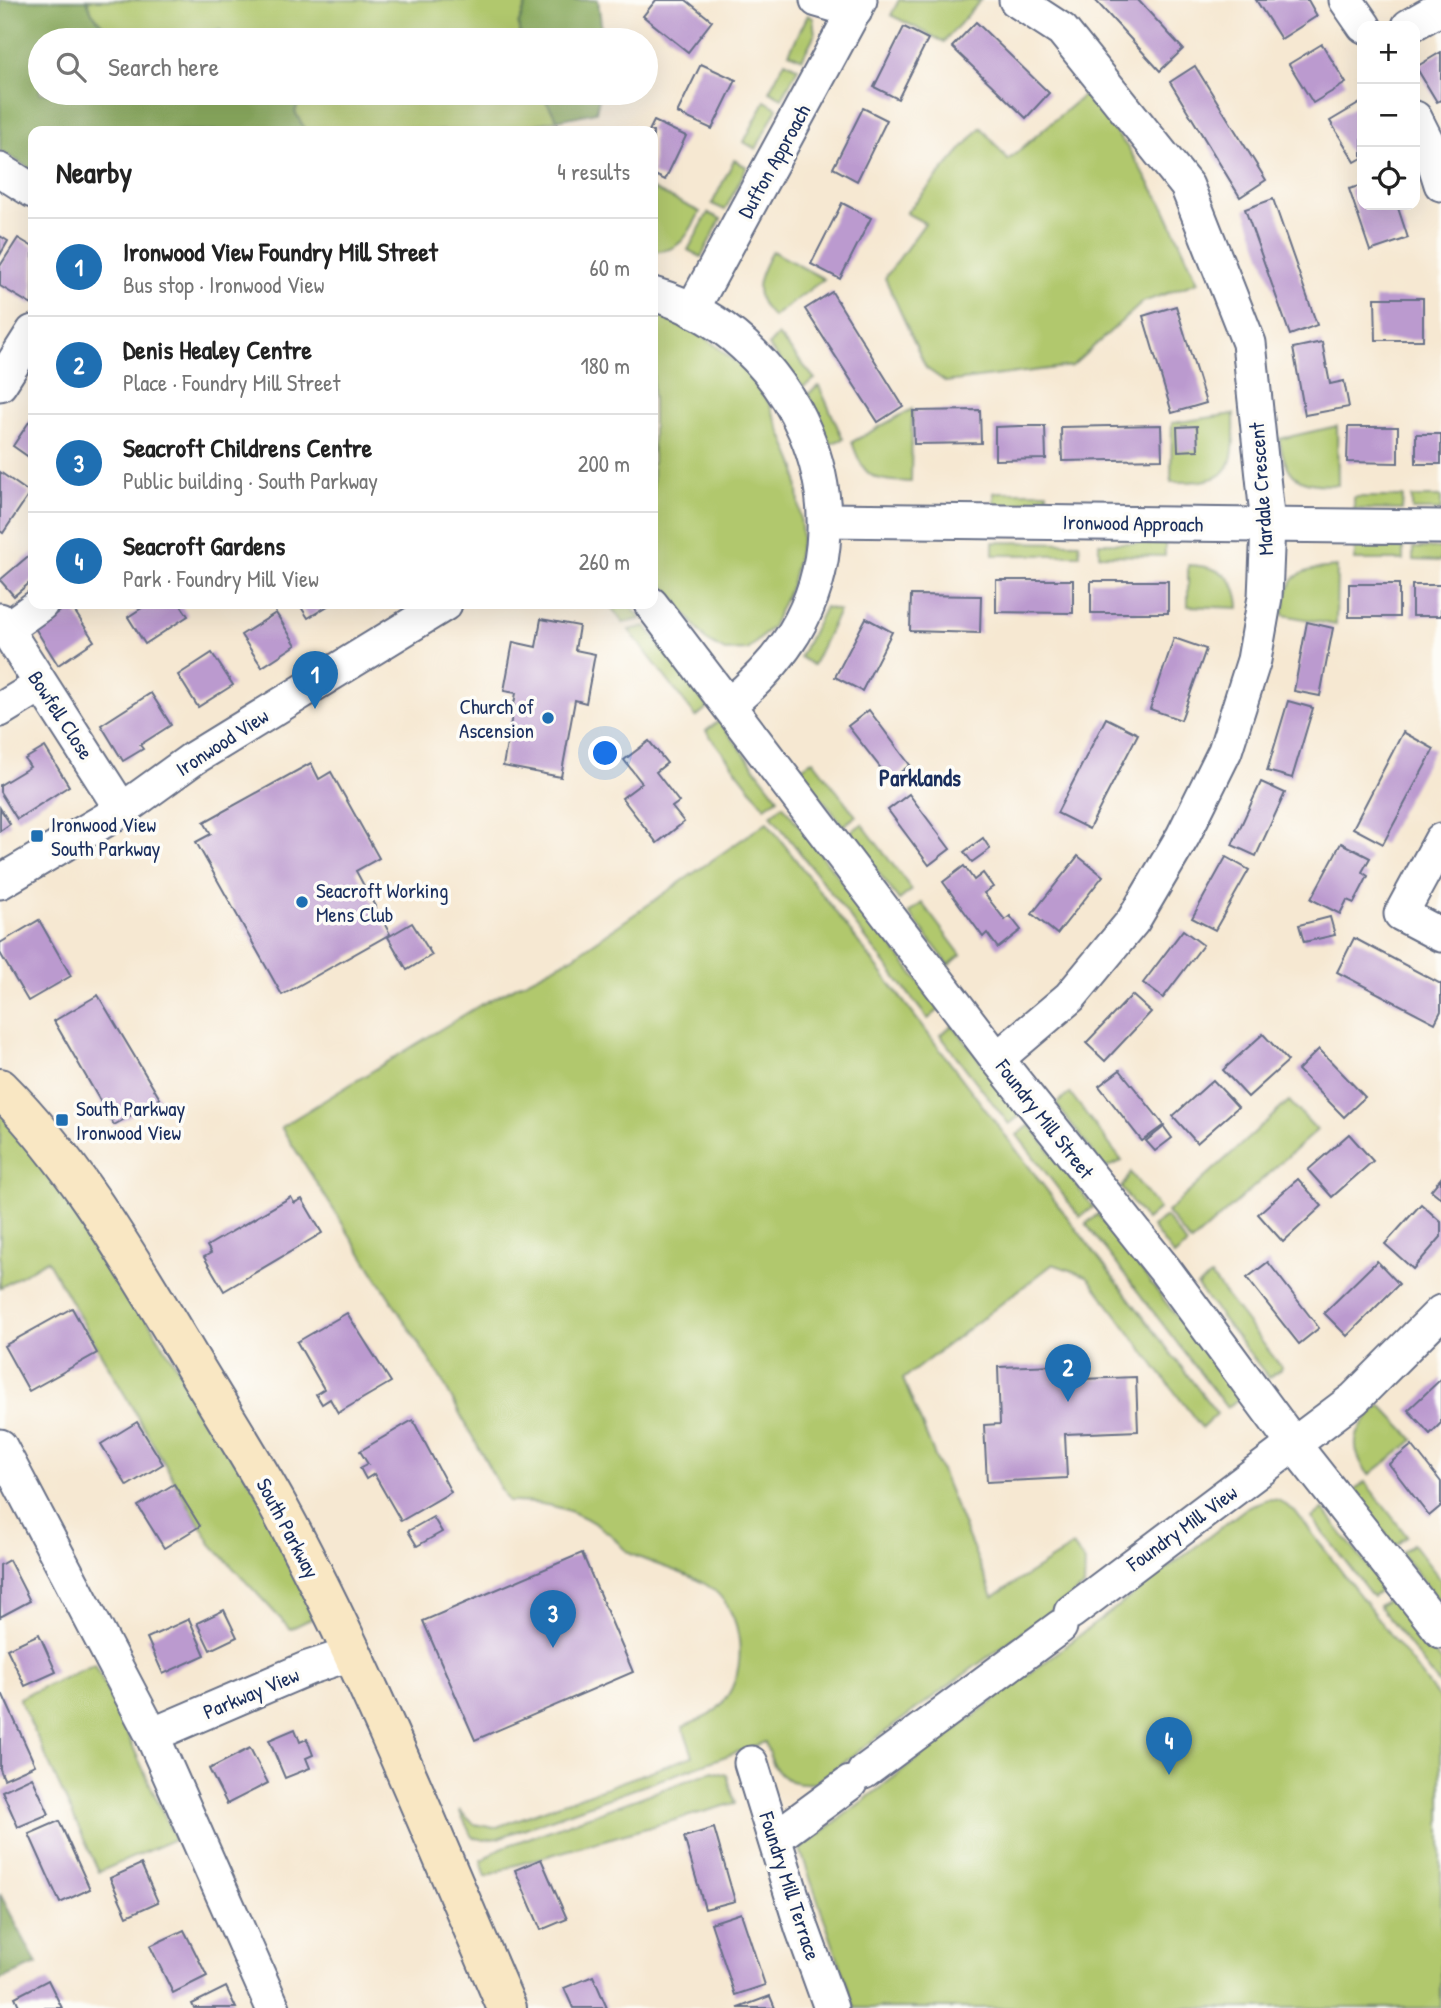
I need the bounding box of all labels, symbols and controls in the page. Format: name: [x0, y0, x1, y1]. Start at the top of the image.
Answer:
map controls: [1357, 21, 1420, 210]
button: +: [1357, 21, 1420, 84]
search box: [28, 28, 658, 105]
icon: search: [52, 48, 90, 86]
text: Search here: [108, 49, 219, 84]
button: −: [1357, 84, 1420, 147]
street label: Dufton Approach: [731, 99, 817, 223]
button: locate: [1357, 147, 1420, 210]
text: Nearby: [56, 152, 132, 192]
text: 4 results: [557, 156, 630, 187]
text: Ironwood View Foundry Mill Street: [123, 234, 438, 269]
text: 1: [75, 252, 83, 283]
text: 60 m: [590, 252, 630, 283]
text: Bus stop · Ironwood View: [123, 269, 324, 300]
text: Denis Healey Centre: [123, 332, 312, 367]
text: 2: [74, 350, 84, 381]
text: 180 m: [580, 350, 630, 381]
text: Place · Foundry Mill Street: [123, 367, 340, 398]
street label: Mardale Crescent: [1242, 421, 1280, 556]
text: Seacroft Childrens Centre: [123, 430, 372, 465]
text: 3: [74, 448, 84, 479]
text: 200 m: [578, 448, 630, 479]
text: Public building · South Parkway: [123, 465, 378, 496]
street label: Ironwood Approach: [1062, 507, 1204, 539]
text: Seacroft Gardens: [123, 528, 285, 563]
text: 4: [75, 546, 83, 577]
text: 260 m: [579, 546, 630, 577]
text: Park · Foundry Mill View: [123, 563, 319, 594]
pin: 1: [292, 651, 338, 709]
street label: Bowfell Close: [21, 665, 101, 765]
place label: Church of Ascension: [459, 692, 534, 745]
street label: Ironwood View: [170, 701, 274, 783]
marker: Church of Ascension: [540, 710, 556, 726]
your location: [588, 736, 622, 770]
district label: Parklands: [879, 762, 961, 793]
place label: Ironwood View South Parkway: [51, 810, 160, 863]
marker: Ironwood View South Parkway: [29, 828, 45, 844]
place label: Seacroft Working Mens Club: [316, 876, 448, 929]
marker: Seacroft Working Mens Club: [294, 894, 310, 910]
street label: Foundry Mill Street: [989, 1052, 1101, 1185]
place label: South Parkway Ironwood View: [76, 1094, 185, 1147]
marker: South Parkway Ironwood View: [54, 1112, 70, 1128]
pin: 2: [1045, 1344, 1091, 1402]
street label: South Parkway: [250, 1473, 327, 1583]
street label: Foundry Mill View: [1120, 1478, 1243, 1578]
pin: 3: [530, 1590, 576, 1648]
street label: Parkway View: [199, 1660, 304, 1726]
pin: 4: [1146, 1717, 1192, 1775]
street label: Foundry Mill Terrace: [752, 1807, 828, 1964]

